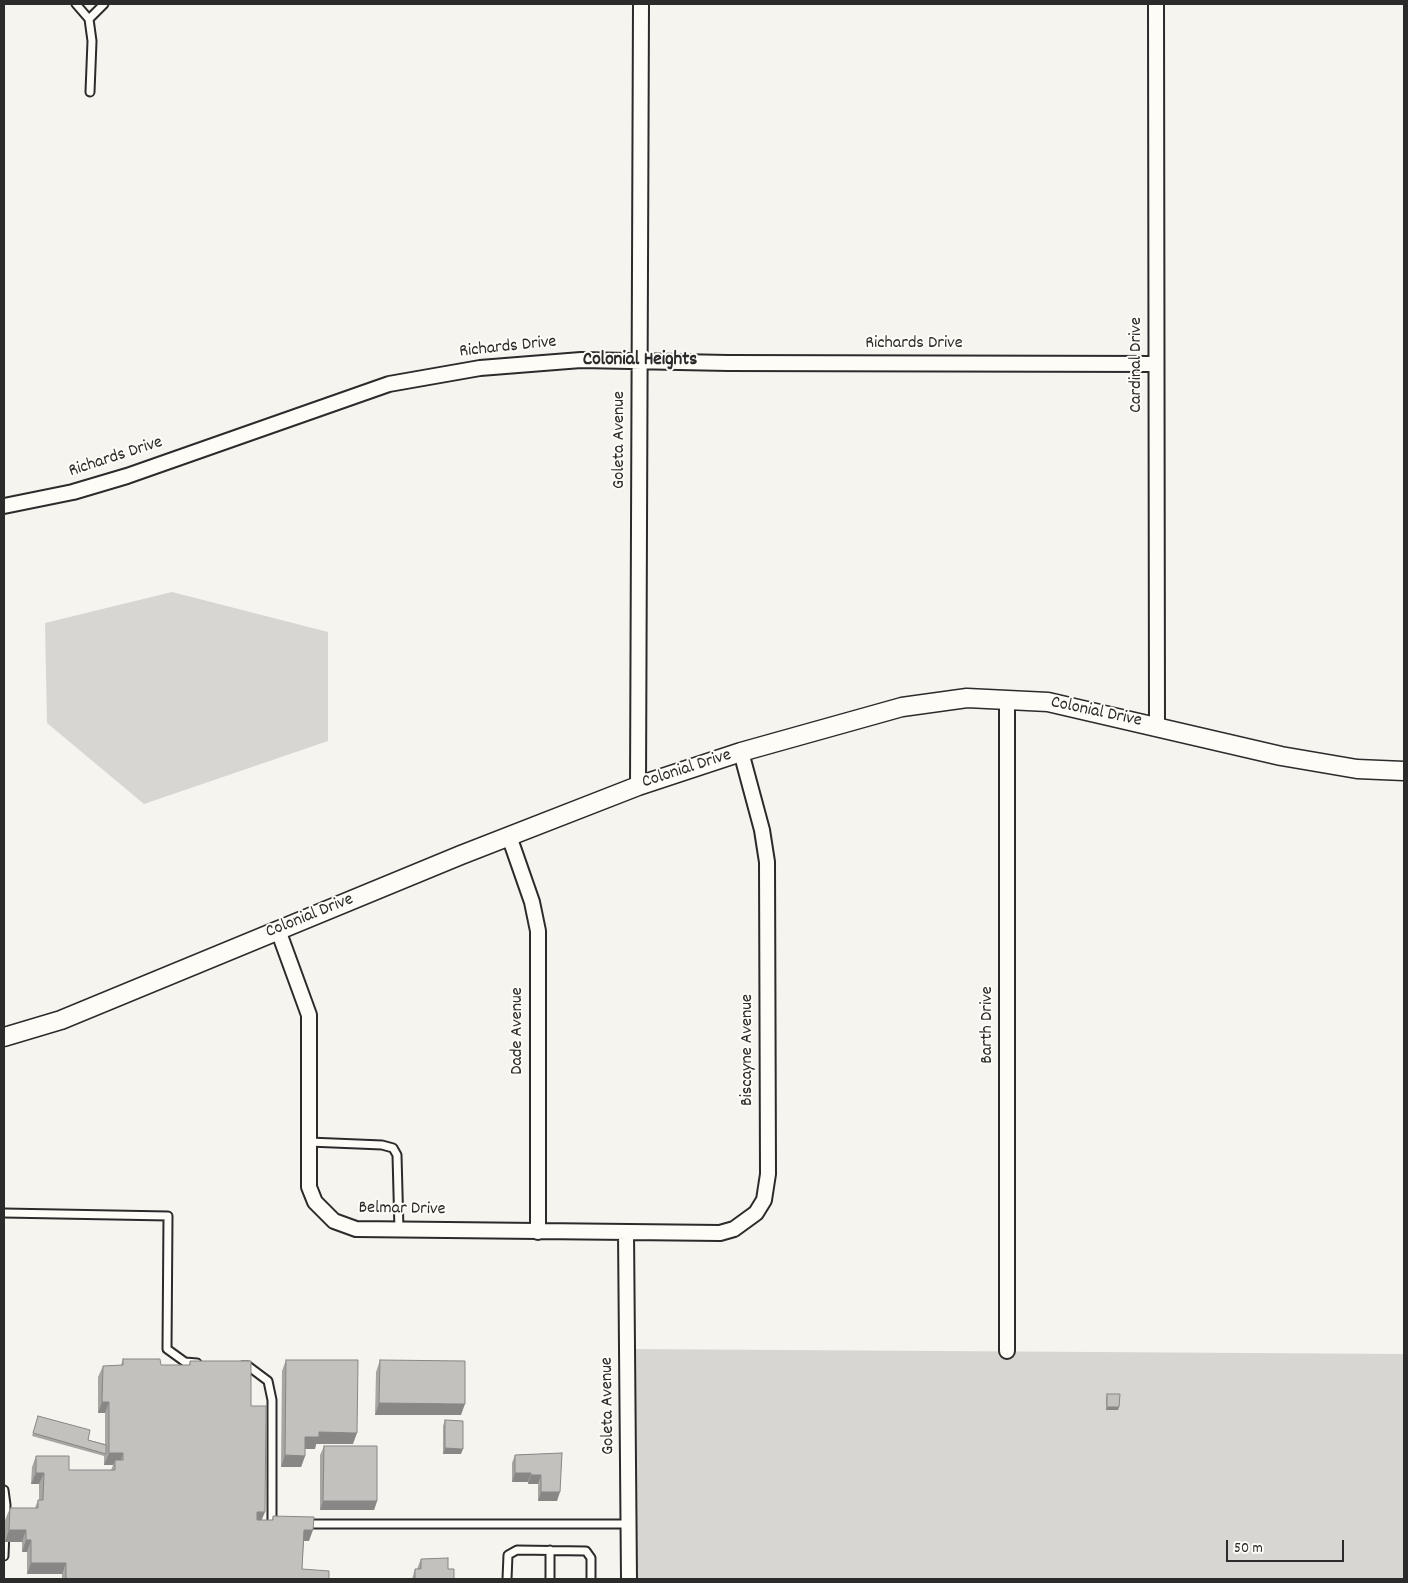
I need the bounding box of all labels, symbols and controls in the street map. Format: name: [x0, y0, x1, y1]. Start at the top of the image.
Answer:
street label: Cardinal Drive: [1127, 317, 1149, 413]
street label: Richards Drive: [458, 332, 558, 364]
street label: Richards Drive: [865, 334, 963, 356]
district label: Colonial Heights: [583, 350, 697, 372]
street label: Goleta Avenue: [610, 391, 632, 489]
street label: Richards Drive: [66, 433, 166, 483]
street label: Colonial Drive: [1049, 693, 1143, 733]
street label: Colonial Drive: [640, 745, 734, 795]
street label: Colonial Drive: [263, 890, 357, 944]
street label: Barth Drive: [978, 986, 1000, 1064]
street label: Dade Avenue: [508, 987, 530, 1075]
street label: Biscayne Avenue: [738, 994, 760, 1106]
street label: Belmar Drive: [358, 1198, 446, 1222]
street label: Goleta Avenue: [597, 1357, 621, 1455]
scale bar: [1228, 1530, 1346, 1562]
text: 50 m: [1234, 1538, 1263, 1560]

